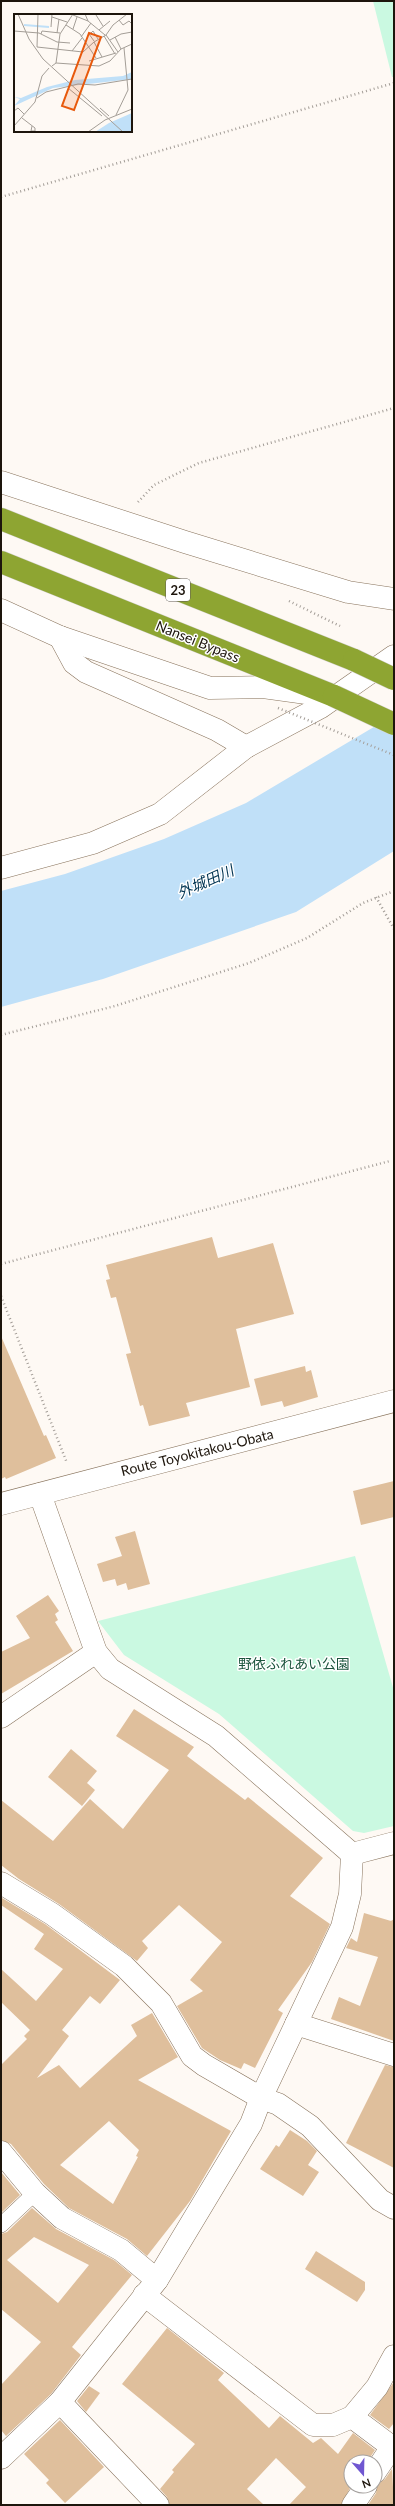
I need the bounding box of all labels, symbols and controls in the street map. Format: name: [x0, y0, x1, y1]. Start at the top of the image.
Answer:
inset map: [14, 14, 132, 132]
road number: 23: [166, 579, 190, 601]
street label: Nansei Bypass: [154, 617, 242, 665]
water label: 外城田川: [174, 860, 238, 901]
street label: Route Toyokitakou-Obata: [119, 1425, 275, 1479]
park label: 野依ふれあい公園: [238, 1655, 350, 1672]
north arrow: [343, 2454, 383, 2494]
text: N: [360, 2476, 373, 2491]

